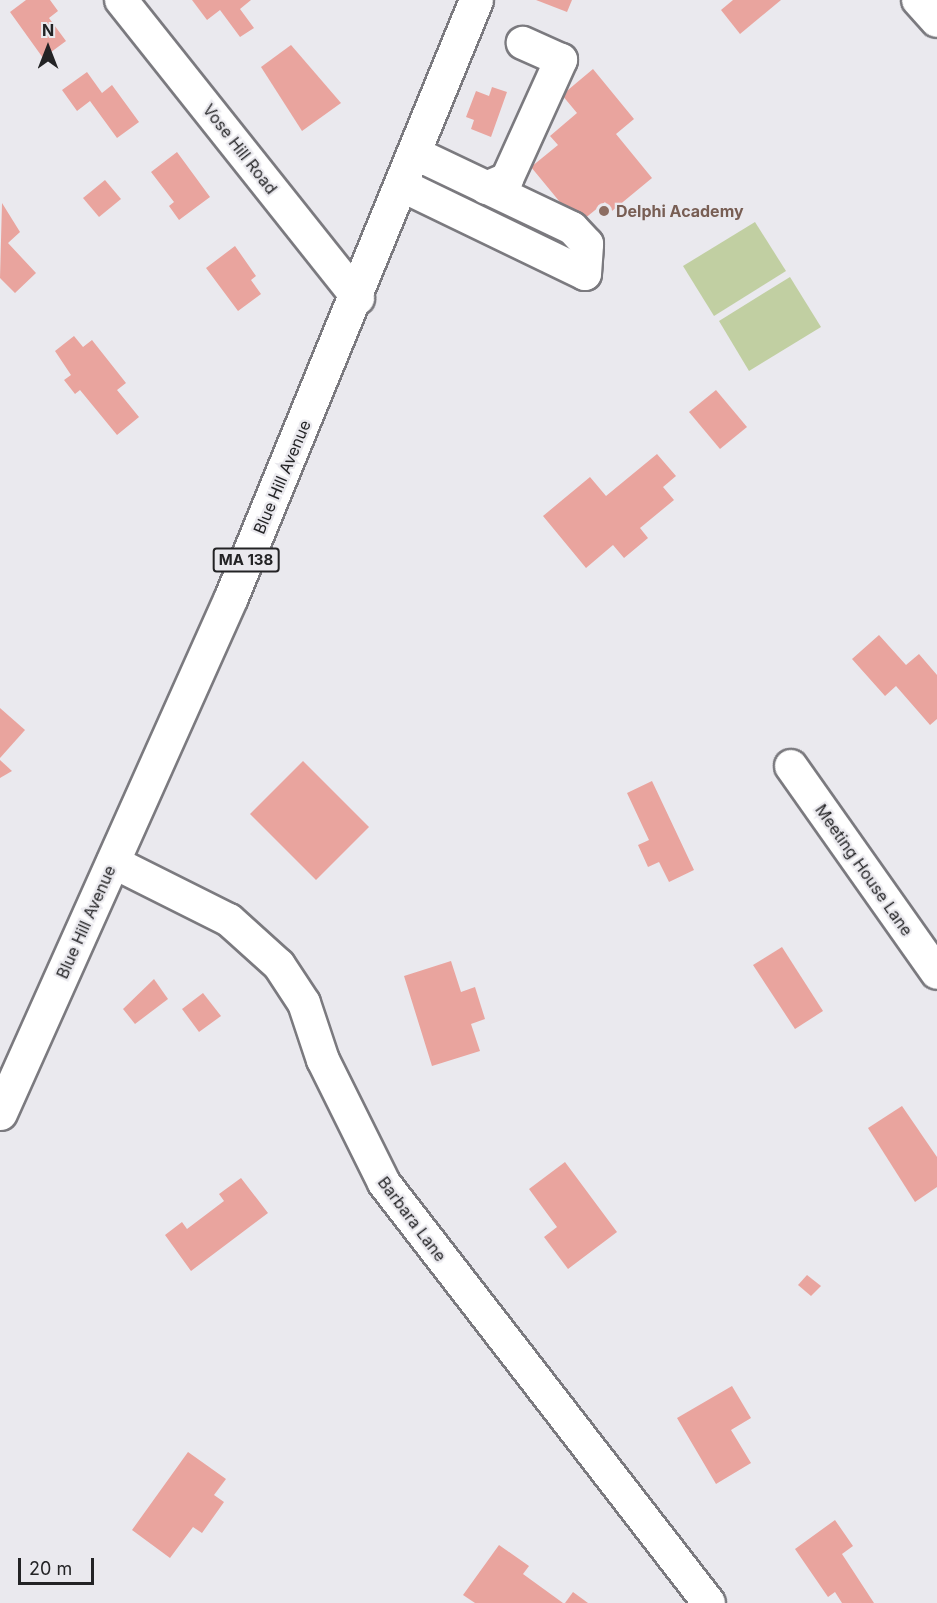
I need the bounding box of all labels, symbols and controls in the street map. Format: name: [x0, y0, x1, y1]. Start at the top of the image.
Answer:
north arrow: [18, 18, 78, 78]
text: N: [42, 20, 54, 40]
street label: Vose Hill Road: [199, 100, 281, 198]
place label: Delphi Academy: [616, 201, 744, 221]
marker: Delphi Academy: [597, 204, 611, 218]
street label: Blue Hill Avenue: [249, 417, 315, 537]
road number: MA 138: [212, 548, 280, 572]
street label: Meeting House Lane: [811, 801, 917, 939]
street label: Blue Hill Avenue: [52, 862, 120, 982]
street label: Barbara Lane: [374, 1173, 450, 1265]
scale bar: [21, 1546, 98, 1584]
text: 20 m: [29, 1558, 72, 1579]

